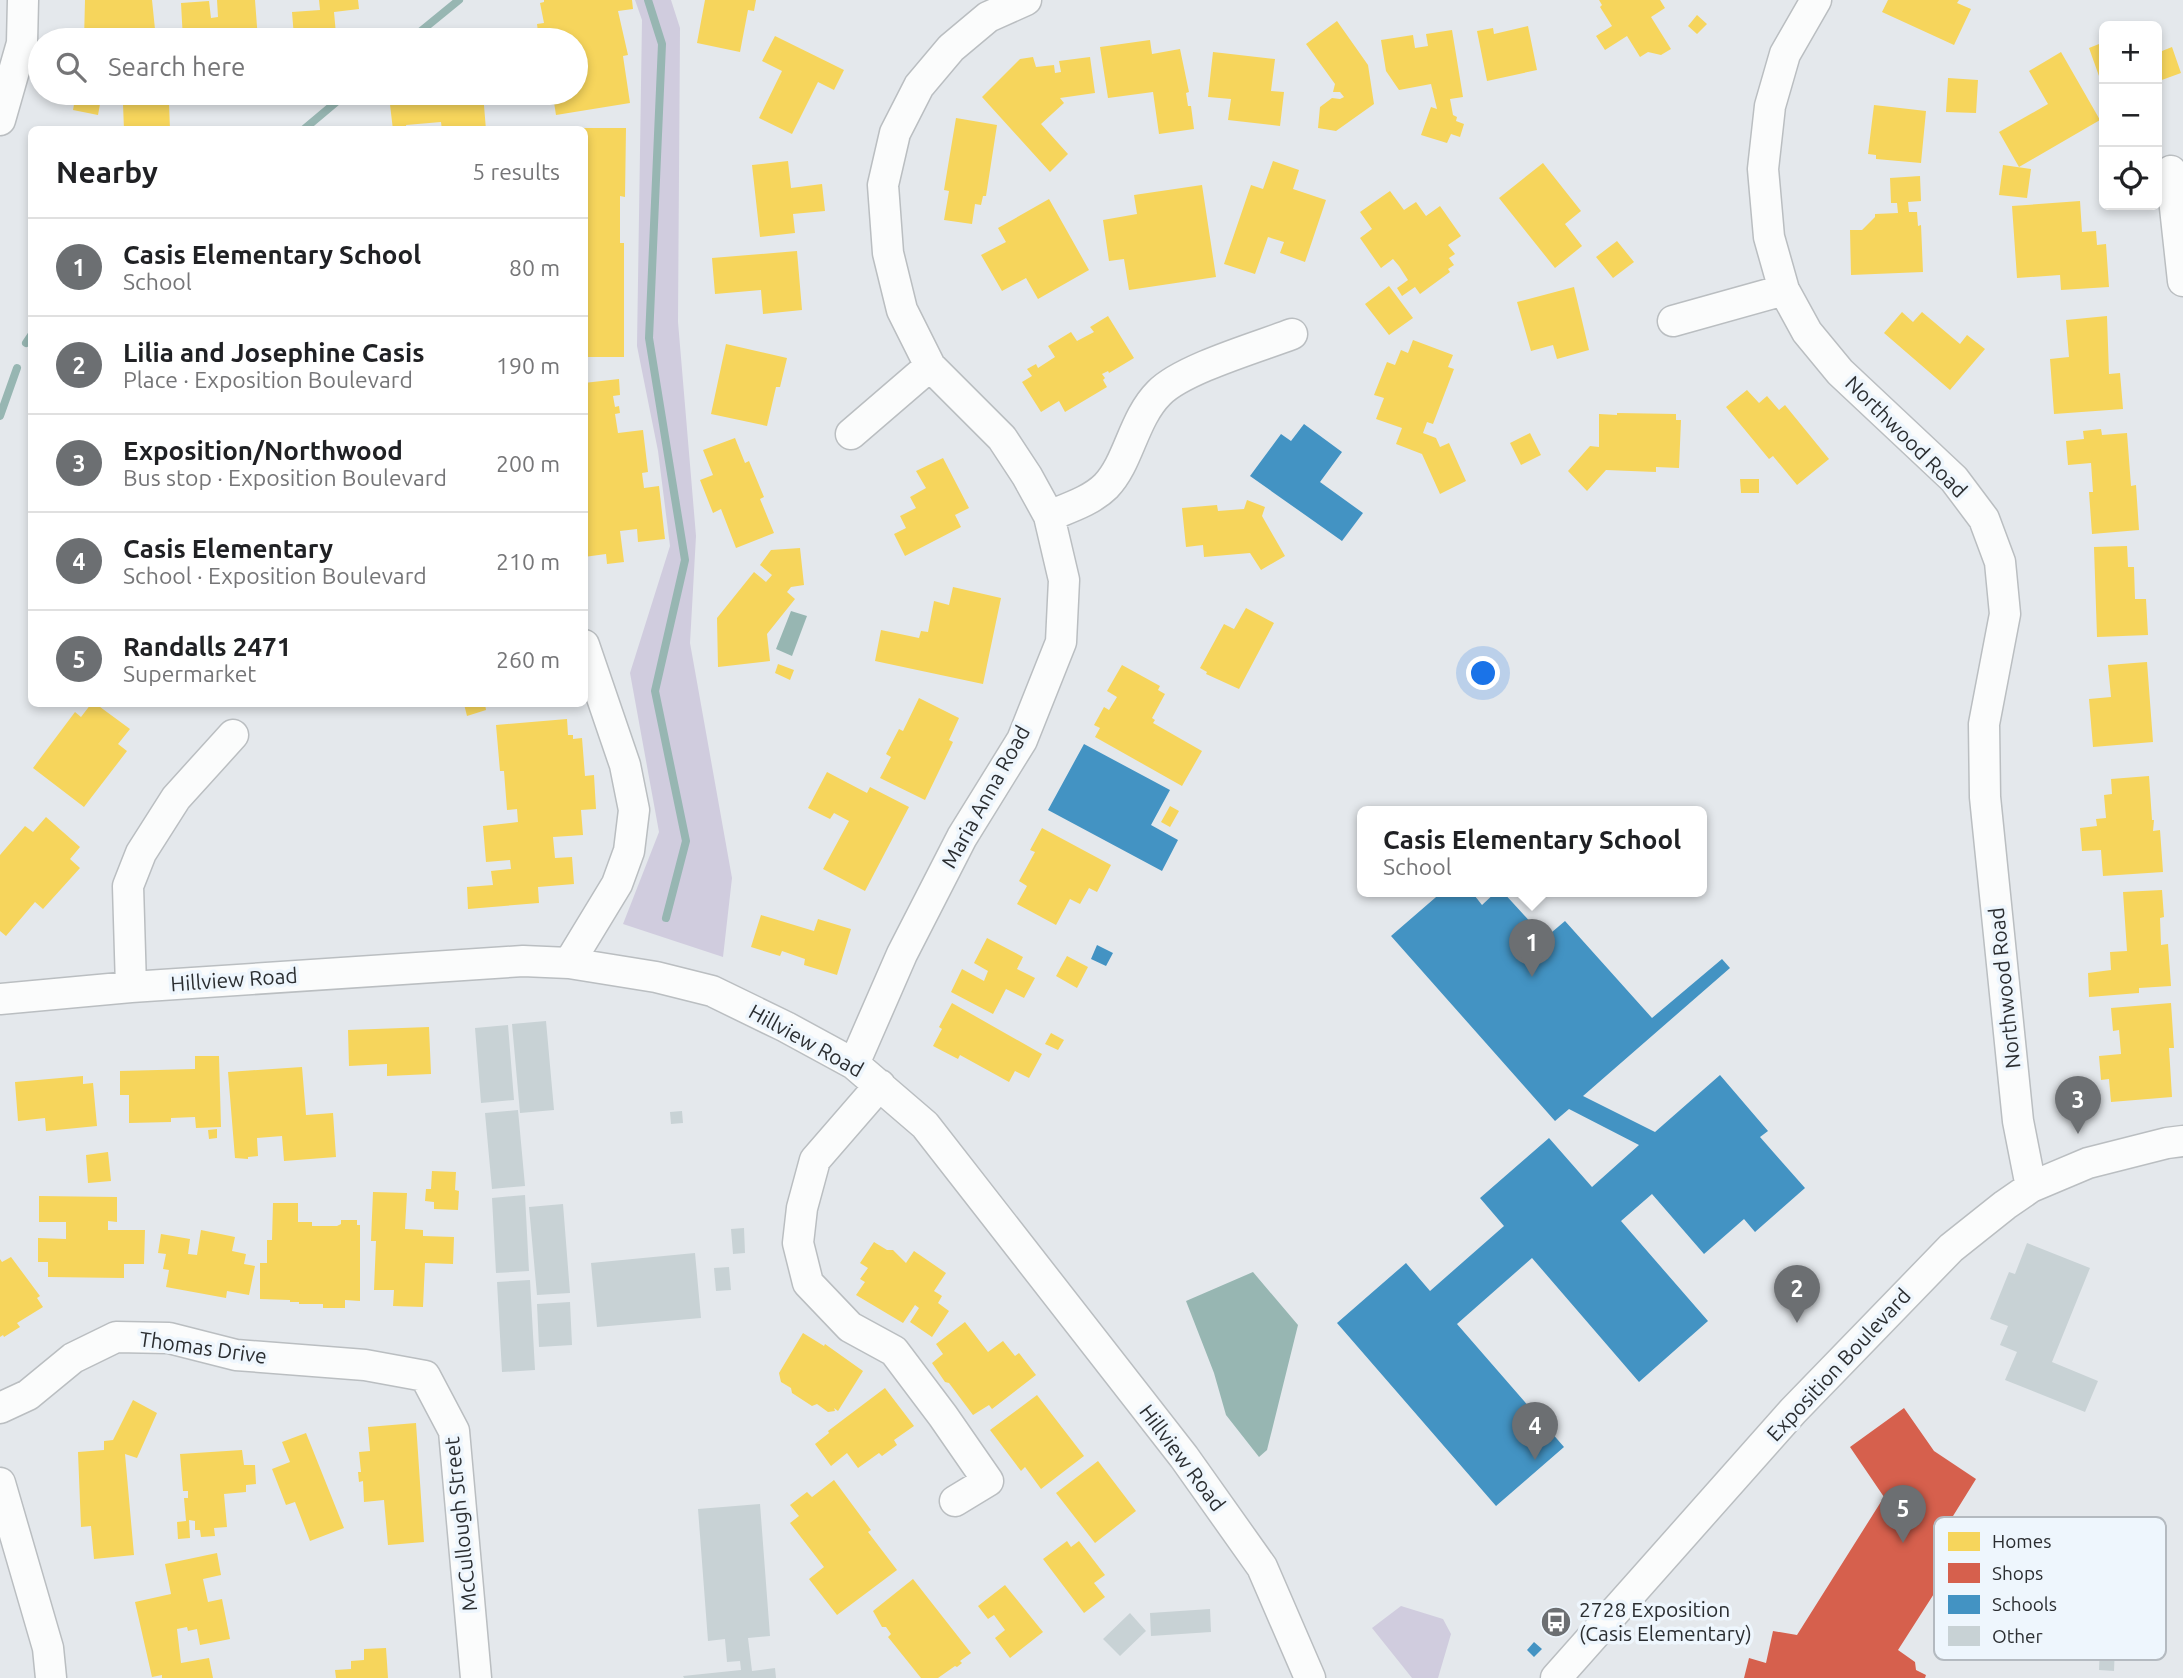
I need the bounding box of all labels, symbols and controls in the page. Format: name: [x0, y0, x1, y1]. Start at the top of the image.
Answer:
map controls: [2099, 21, 2162, 210]
button: +: [2099, 21, 2162, 84]
search box: [28, 28, 588, 105]
icon: search: [52, 48, 90, 86]
text: Search here: [108, 52, 245, 81]
button: −: [2099, 84, 2162, 147]
button: locate: [2099, 147, 2162, 210]
text: Nearby: [56, 155, 158, 189]
text: 5 results: [472, 159, 560, 184]
text: Casis Elementary School: [123, 240, 421, 269]
text: 1: [73, 255, 85, 280]
text: 80 m: [509, 255, 560, 280]
text: School: [123, 269, 192, 294]
text: Lilia and Josephine Casis: [123, 338, 424, 367]
text: 2: [73, 353, 85, 378]
text: 190 m: [496, 353, 560, 378]
text: Place · Exposition Boulevard: [123, 367, 413, 392]
street label: Northwood Road: [1841, 371, 1972, 502]
text: Exposition/Northwood: [123, 436, 403, 465]
text: 3: [73, 451, 85, 476]
text: 200 m: [496, 451, 560, 476]
text: Bus stop · Exposition Boulevard: [123, 465, 447, 490]
text: Casis Elementary: [123, 534, 333, 563]
text: 4: [73, 549, 85, 574]
text: 210 m: [496, 549, 560, 574]
text: School · Exposition Boulevard: [123, 563, 427, 588]
text: Randalls 2471: [123, 632, 291, 661]
text: 5: [73, 647, 85, 672]
text: 260 m: [496, 647, 560, 672]
your location: [1466, 656, 1500, 690]
text: Supermarket: [123, 661, 256, 686]
street label: Maria Anna Road: [936, 721, 1034, 872]
popup: [1357, 806, 1707, 897]
text: Casis Elementary School: [1383, 825, 1681, 854]
text: School: [1383, 854, 1452, 879]
street label: Northwood Road: [1984, 906, 2024, 1070]
pin: 1: [1509, 919, 1555, 977]
street label: Hillview Road: [170, 963, 298, 995]
street label: Hillview Road: [745, 999, 868, 1081]
pin: 3: [2055, 1076, 2101, 1134]
pin: 2: [1774, 1265, 1820, 1323]
street label: Exposition Boulevard: [1761, 1283, 1915, 1446]
street label: Thomas Drive: [138, 1326, 268, 1368]
street label: Hillview Road: [1135, 1399, 1231, 1515]
pin: 4: [1512, 1402, 1558, 1460]
street label: McCullough Street: [439, 1436, 481, 1613]
pin: 5: [1880, 1485, 1926, 1543]
legend: [1934, 1517, 2166, 1660]
text: Homes: [1992, 1530, 2052, 1552]
text: Shops: [1992, 1562, 2043, 1584]
text: Schools: [1992, 1593, 2057, 1615]
place label: 2728 Exposition (Casis Elementary): [1579, 1597, 1752, 1645]
bus stop icon: 2728 Exposition (Casis Elementary): [1539, 1605, 1573, 1639]
text: Other: [1992, 1625, 2043, 1647]

